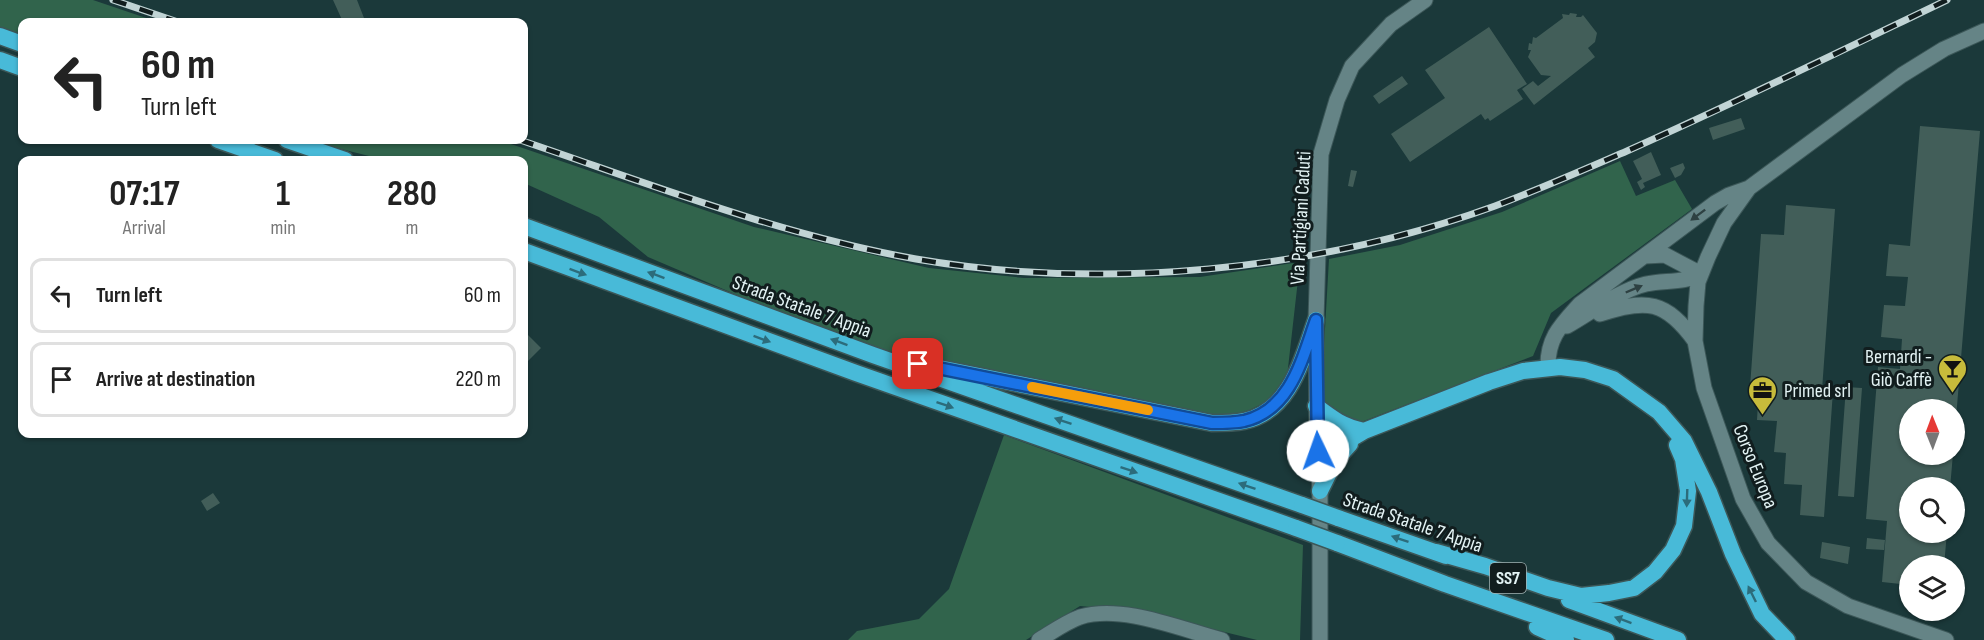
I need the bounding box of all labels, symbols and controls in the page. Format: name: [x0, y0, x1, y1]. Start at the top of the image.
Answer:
text: 60 m: [141, 40, 215, 91]
icon: left: [42, 42, 120, 120]
text: Turn left: [141, 91, 217, 123]
street label: Via Partigiani Caduti: [1286, 151, 1316, 285]
text: 07:17: [109, 173, 179, 216]
text: 1: [276, 173, 290, 216]
text: 280: [387, 173, 437, 216]
one-way arrow: [1690, 209, 1705, 221]
text: Arrival: [123, 216, 166, 240]
text: min: [271, 216, 296, 240]
text: m: [405, 216, 418, 240]
one-way arrow: [570, 267, 588, 277]
one-way arrow: [647, 269, 665, 279]
street label: Strada Statale 7 Appia: [729, 271, 874, 343]
icon: left: [45, 279, 78, 312]
text: Turn left: [96, 282, 162, 309]
text: 60 m: [464, 282, 501, 309]
one-way arrow: [1626, 284, 1644, 294]
one-way arrow: [753, 334, 771, 344]
one-way arrow: [830, 337, 848, 346]
pin: [892, 338, 943, 389]
place label: Bernardi - Giò Caffè: [1865, 345, 1932, 392]
icon: arrive: [901, 347, 934, 380]
bar icon: Bernardi - Giò Caffè: [1937, 352, 1969, 394]
icon: arrive: [45, 363, 78, 396]
text: Arrive at destination: [96, 366, 255, 393]
text: 220 m: [455, 366, 501, 393]
office icon: Primed srl: [1747, 374, 1779, 416]
place label: Primed srl: [1784, 379, 1851, 403]
north arrow: [1899, 399, 1965, 465]
map controls: [1899, 399, 1965, 621]
one-way arrow: [936, 400, 954, 410]
one-way arrow: [1054, 416, 1072, 426]
position arrow: [1286, 419, 1350, 483]
street label: Corso Europa: [1727, 421, 1783, 512]
one-way arrow: [1120, 465, 1138, 475]
button: search: [1899, 477, 1965, 543]
one-way arrow: [1238, 480, 1256, 490]
street label: Strada Statale 7 Appia: [1340, 488, 1486, 558]
one-way arrow: [1682, 489, 1691, 508]
one-way arrow: [1391, 534, 1409, 544]
button: layers: [1899, 555, 1965, 621]
road number: SS7: [1490, 563, 1526, 593]
one-way arrow: [1748, 585, 1757, 602]
one-way arrow: [1614, 615, 1632, 624]

